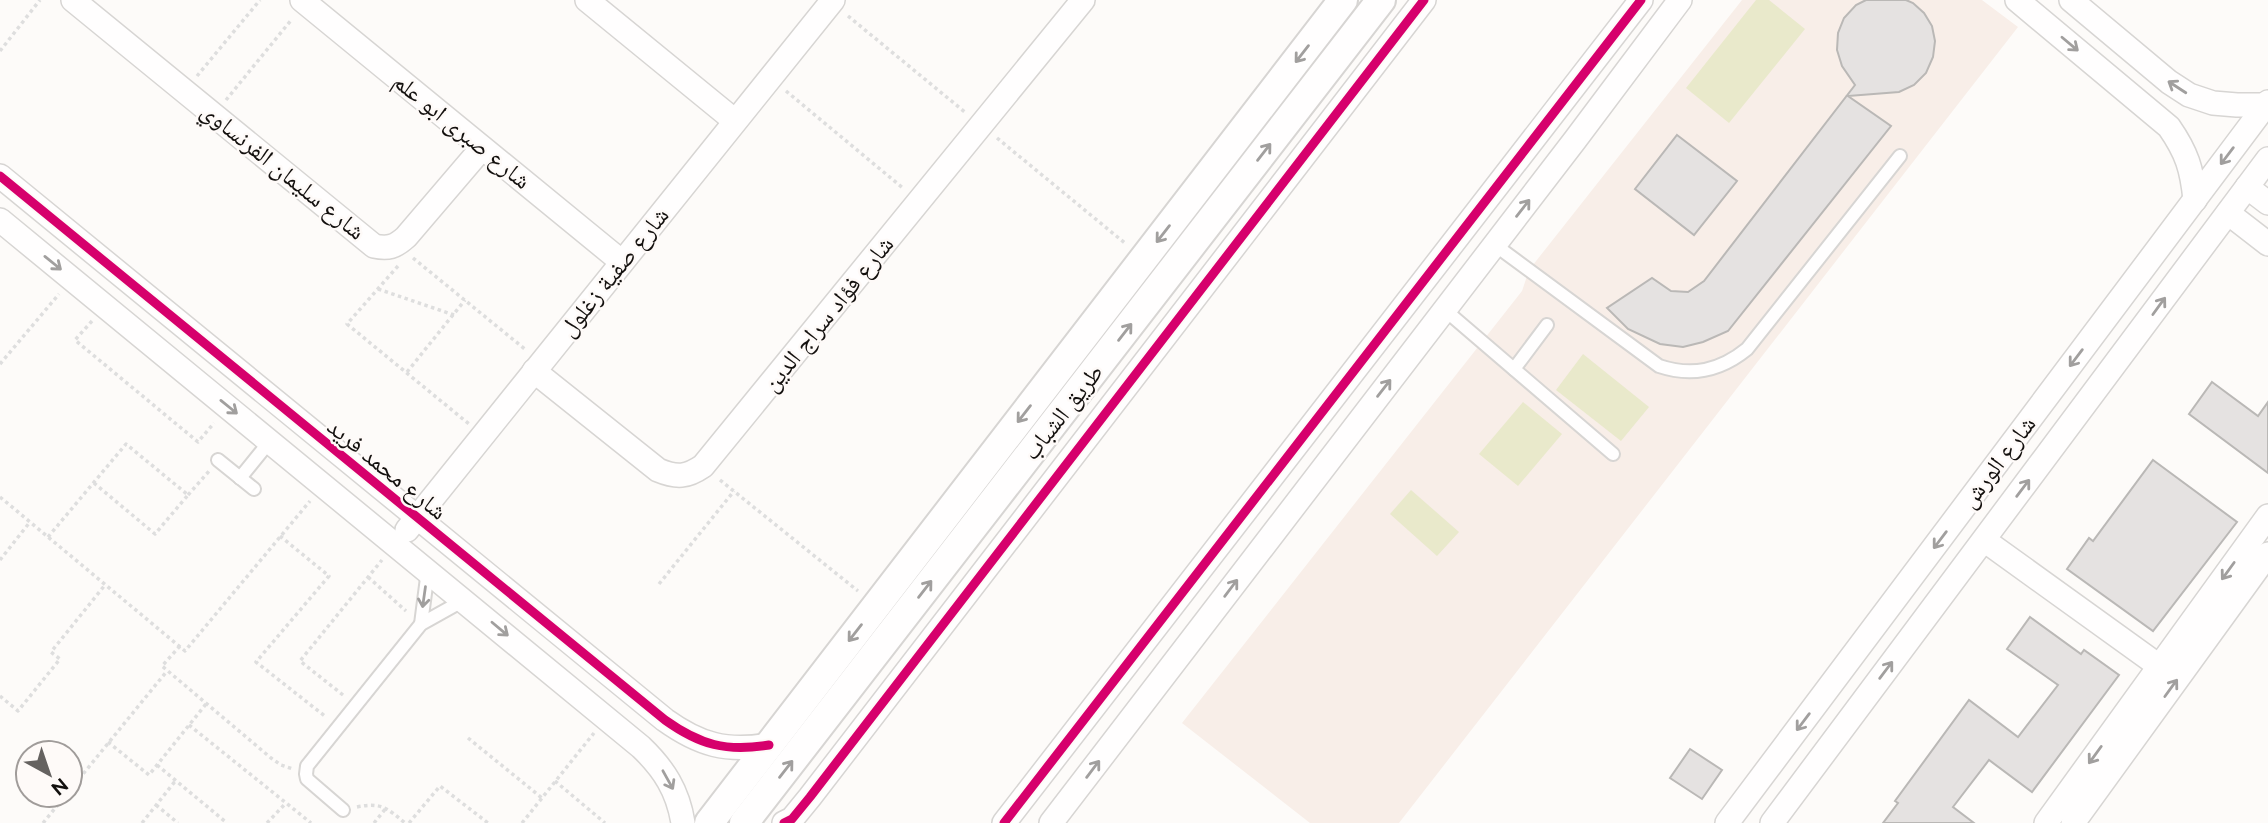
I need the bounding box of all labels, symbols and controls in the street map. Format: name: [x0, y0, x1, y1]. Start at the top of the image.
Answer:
one-way arrow: [2061, 35, 2079, 51]
one-way arrow: [1294, 44, 1309, 63]
street label: شارع صبرى ابو علم: [386, 66, 537, 196]
one-way arrow: [2168, 80, 2188, 94]
street label: شارع سليمان الفرنساوي: [192, 96, 371, 250]
one-way arrow: [1256, 143, 1271, 161]
one-way arrow: [2220, 147, 2235, 165]
one-way arrow: [1516, 199, 1531, 218]
street label: شارع صفية زغلول: [553, 201, 675, 343]
one-way arrow: [1155, 224, 1170, 243]
street label: شارع فؤاد سراج الدين: [756, 230, 900, 398]
one-way arrow: [43, 256, 61, 271]
one-way arrow: [2152, 297, 2166, 316]
one-way arrow: [1117, 323, 1132, 341]
one-way arrow: [2069, 348, 2084, 367]
street label: طريق الشباب: [1016, 358, 1109, 465]
one-way arrow: [1377, 379, 1392, 398]
one-way arrow: [219, 400, 237, 415]
one-way arrow: [1016, 405, 1031, 423]
street label: شارع الورش: [1954, 410, 2042, 514]
street label: شارع محمد فريد: [321, 412, 453, 526]
one-way arrow: [2015, 480, 2030, 498]
one-way arrow: [1932, 530, 1947, 549]
one-way arrow: [2221, 561, 2235, 580]
one-way arrow: [1223, 579, 1238, 598]
one-way arrow: [918, 580, 933, 599]
one-way arrow: [418, 585, 431, 608]
one-way arrow: [490, 621, 508, 637]
one-way arrow: [847, 624, 862, 642]
one-way arrow: [1879, 662, 1894, 680]
one-way arrow: [2164, 679, 2178, 698]
one-way arrow: [1796, 712, 1810, 731]
north arrow: [14, 739, 84, 809]
one-way arrow: [2087, 745, 2102, 764]
one-way arrow: [779, 760, 794, 779]
one-way arrow: [1085, 760, 1100, 778]
one-way arrow: [661, 770, 675, 790]
text: N: [47, 774, 73, 800]

